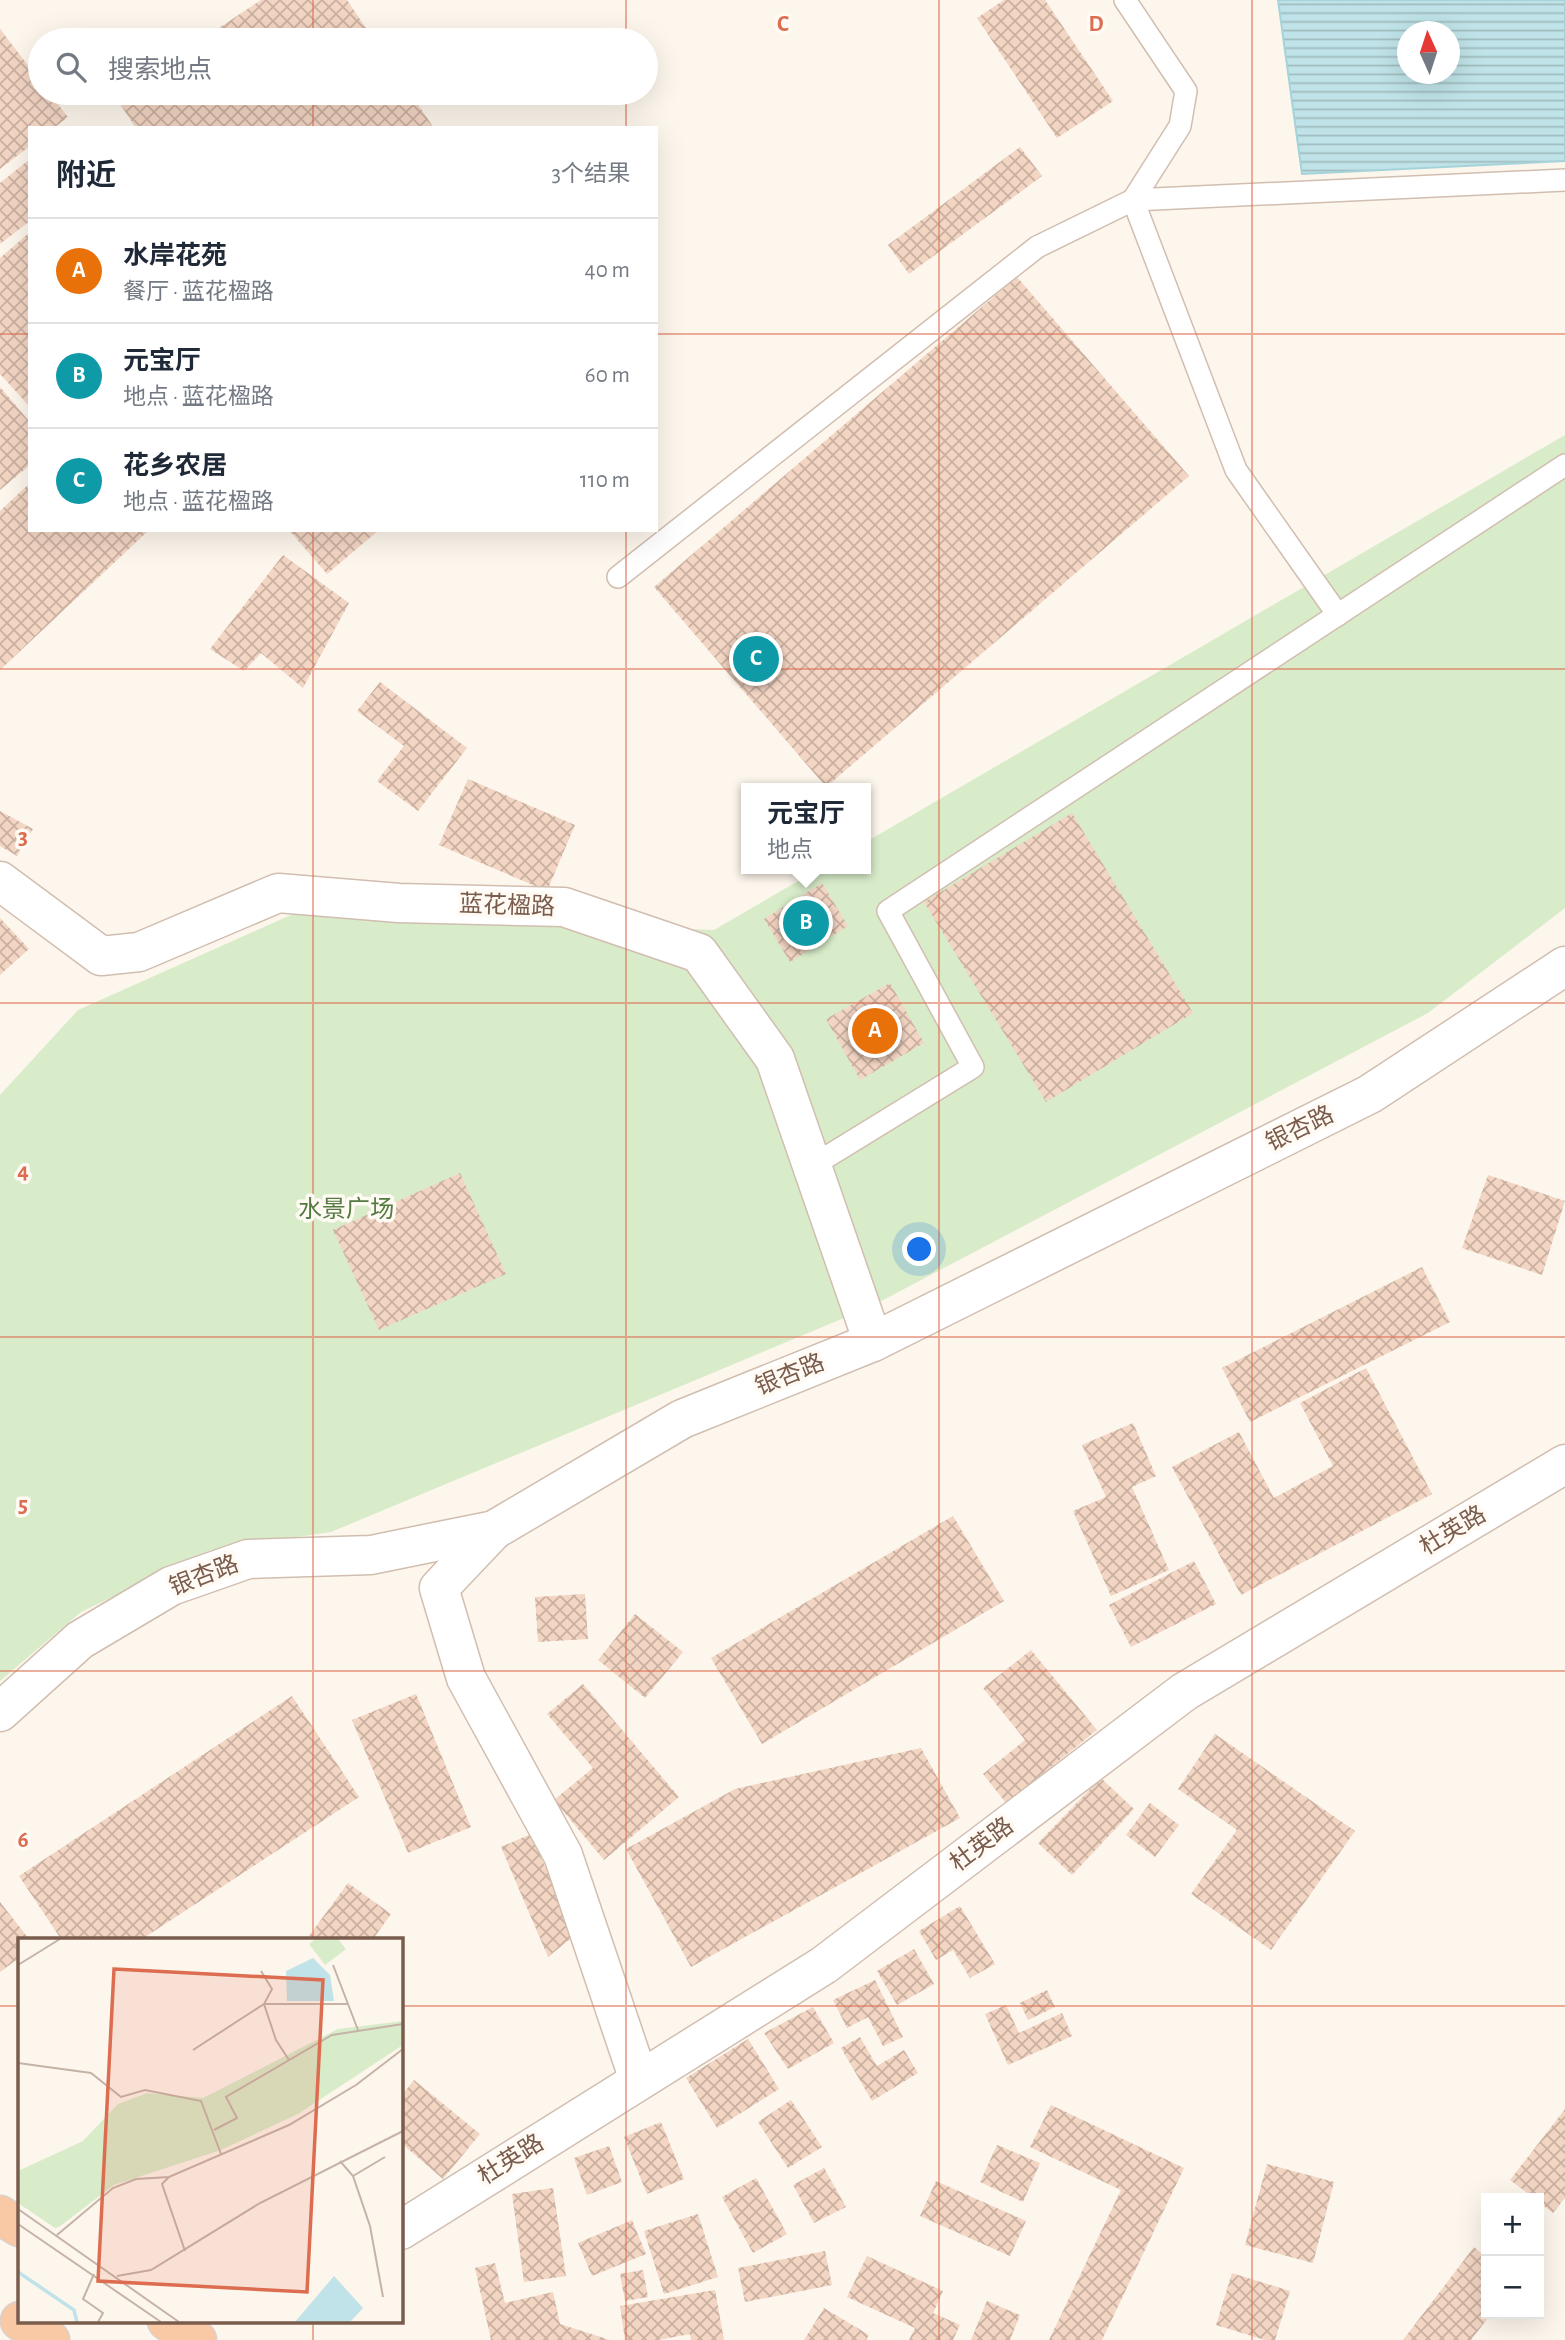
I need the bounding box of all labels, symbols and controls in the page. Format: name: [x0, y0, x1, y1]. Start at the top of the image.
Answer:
text: C: [777, 13, 789, 36]
text: D: [1088, 13, 1104, 36]
north arrow: [1397, 21, 1460, 84]
search box: [28, 28, 658, 105]
icon: search: [52, 48, 90, 86]
text: 搜索地点: [108, 57, 212, 83]
text: 附近: [56, 161, 116, 191]
text: 3个结果: [552, 163, 630, 186]
text: 水岸花苑: [123, 243, 227, 269]
text: A: [72, 259, 86, 282]
text: 40 m: [585, 259, 630, 282]
text: 餐厅 · 蓝花楹路: [123, 281, 274, 304]
text: 元宝厅: [123, 348, 201, 374]
text: B: [72, 364, 86, 387]
text: 60 m: [585, 364, 630, 387]
text: 地点 · 蓝花楹路: [123, 386, 274, 409]
text: 花乡农居: [123, 453, 227, 479]
text: C: [73, 469, 85, 492]
text: 110 m: [580, 469, 630, 492]
text: 地点 · 蓝花楹路: [123, 491, 274, 514]
pin: C: [733, 633, 779, 685]
popup: [741, 783, 871, 874]
text: 元宝厅: [767, 801, 845, 827]
text: 3: [18, 826, 28, 849]
text: 地点: [767, 839, 813, 862]
street label: 蓝花楹路: [459, 890, 555, 920]
pin: B: [783, 897, 829, 949]
pin: A: [852, 1005, 898, 1057]
street label: 银杏路: [1262, 1101, 1338, 1156]
text: 4: [17, 1160, 29, 1183]
park label: 水景广场: [298, 1196, 394, 1222]
your location: [902, 1232, 936, 1266]
street label: 银杏路: [751, 1349, 828, 1400]
text: 5: [18, 1494, 28, 1517]
street label: 杜英路: [1415, 1500, 1490, 1560]
street label: 银杏路: [165, 1550, 242, 1600]
street label: 杜英路: [945, 1812, 1018, 1876]
text: 6: [17, 1829, 29, 1852]
inset map: [18, 1938, 402, 2322]
street label: 杜英路: [473, 2129, 548, 2189]
map controls: [1481, 2193, 1544, 2319]
button: +: [1481, 2193, 1544, 2256]
button: −: [1481, 2256, 1544, 2319]

